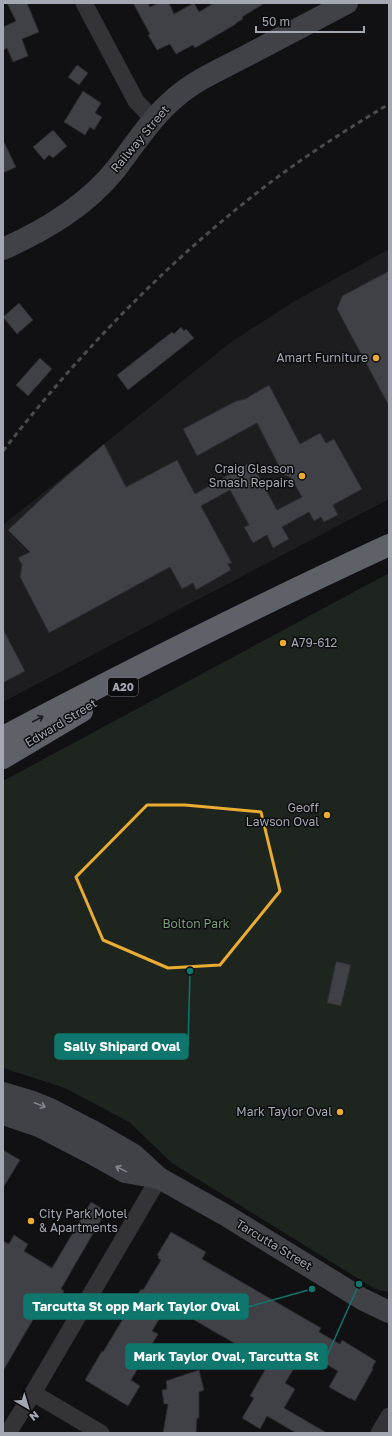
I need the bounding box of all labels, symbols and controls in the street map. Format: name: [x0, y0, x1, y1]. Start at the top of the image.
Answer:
scale bar: [256, 8, 364, 34]
text: 50 m: [262, 14, 290, 29]
street label: Railway Street: [107, 102, 172, 175]
place label: Amart Furniture: [277, 350, 368, 365]
marker: Amart Furniture: [371, 353, 381, 363]
place label: Craig Glasson Smash Repairs: [209, 461, 294, 490]
marker: Craig Glasson Smash Repairs: [297, 471, 307, 481]
place label: A79-612: [291, 635, 337, 650]
marker: A79-612: [278, 638, 288, 648]
road number: A20: [108, 678, 138, 696]
street label: Edward Street: [22, 695, 100, 750]
one-way arrow: [31, 714, 43, 722]
place label: Geoff Lawson Oval: [246, 800, 320, 829]
marker: Geoff Lawson Oval: [322, 810, 332, 820]
park label: Bolton Park: [162, 916, 230, 931]
callout: Sally Shipard Oval: [55, 1034, 188, 1059]
text: Sally Shipard Oval: [64, 1038, 181, 1054]
one-way arrow: [34, 1102, 46, 1109]
place label: Mark Taylor Oval: [236, 1104, 332, 1119]
marker: Mark Taylor Oval: [335, 1107, 345, 1117]
one-way arrow: [115, 1165, 127, 1172]
place label: City Park Motel & Apartments: [39, 1206, 127, 1235]
marker: City Park Motel & Apartments: [26, 1216, 36, 1226]
street label: Tarcutta Street: [233, 1216, 315, 1273]
callout: Tarcutta St opp Mark Taylor Oval: [24, 1294, 248, 1319]
text: Tarcutta St opp Mark Taylor Oval: [32, 1298, 240, 1314]
callout: Mark Taylor Oval, Tarcutta St: [126, 1344, 327, 1369]
text: Mark Taylor Oval, Tarcutta St: [133, 1348, 319, 1364]
north arrow: [8, 1388, 48, 1428]
text: N: [27, 1409, 42, 1424]

